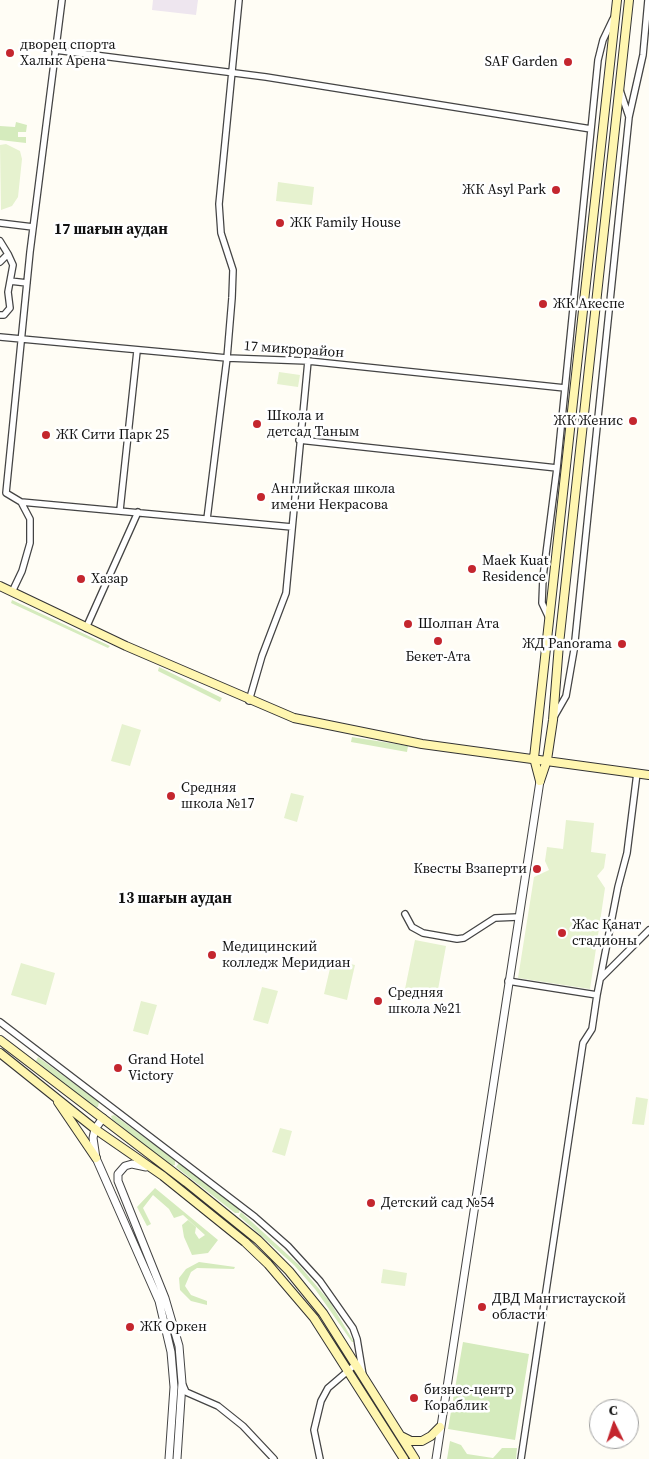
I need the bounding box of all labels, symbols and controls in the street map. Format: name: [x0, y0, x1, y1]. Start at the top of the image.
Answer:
place label: дворец спорта Халык Арена: [20, 37, 116, 70]
marker: дворец спорта Халык Арена: [4, 47, 16, 59]
place label: SAF Garden: [485, 54, 558, 70]
marker: SAF Garden: [562, 56, 574, 68]
place label: ЖК Asyl Park: [462, 182, 546, 198]
marker: ЖК Asyl Park: [550, 184, 562, 196]
place label: ЖК Family House: [290, 215, 401, 231]
marker: ЖК Family House: [274, 217, 286, 229]
district label: 17 шағын аудан: [54, 221, 168, 239]
place label: ЖК Акеспе: [553, 296, 625, 312]
marker: ЖК Акеспе: [537, 298, 549, 310]
street label: 17 микрорайон: [243, 338, 345, 362]
place label: Школа и детсад Таным: [267, 408, 359, 441]
place label: ЖК Женис: [554, 413, 623, 429]
marker: ЖК Женис: [627, 415, 639, 427]
marker: Школа и детсад Таным: [251, 418, 263, 430]
place label: ЖК Сити Парк 25: [56, 427, 169, 443]
marker: ЖК Сити Парк 25: [40, 429, 52, 441]
place label: Английская школа имени Некрасова: [271, 481, 395, 514]
marker: Английская школа имени Некрасова: [255, 491, 267, 503]
place label: Maek Kuat Residence: [482, 553, 548, 586]
marker: Maek Kuat Residence: [466, 563, 478, 575]
place label: Хазар: [91, 571, 128, 587]
marker: Хазар: [75, 573, 87, 585]
place label: Шолпан Ата: [418, 616, 499, 632]
marker: Шолпан Ата: [402, 618, 414, 630]
marker: Бекет-Ата: [432, 635, 444, 647]
place label: ЖД Panorama: [522, 636, 612, 652]
marker: ЖД Panorama: [616, 638, 628, 650]
place label: Бекет-Ата: [405, 649, 471, 665]
place label: Средняя школа №17: [181, 780, 254, 812]
marker: Средняя школа №17: [165, 790, 177, 802]
place label: Квесты Взаперти: [413, 861, 527, 877]
marker: Квесты Взаперти: [531, 863, 543, 875]
district label: 13 шағын аудан: [118, 890, 232, 908]
place label: Жас Қанат стадионы: [572, 917, 641, 950]
marker: Жас Қанат стадионы: [556, 927, 568, 939]
place label: Медицинский колледж Меридиан: [222, 939, 351, 972]
marker: Медицинский колледж Меридиан: [206, 949, 218, 961]
place label: Средняя школа №21: [388, 985, 461, 1018]
marker: Средняя школа №21: [372, 995, 384, 1007]
place label: Grand Hotel Victory: [128, 1052, 204, 1084]
marker: Grand Hotel Victory: [112, 1062, 124, 1074]
place label: Детский сад №54: [381, 1195, 494, 1211]
marker: Детский сад №54: [365, 1197, 377, 1209]
place label: ДВД Мангистауской области: [492, 1291, 626, 1324]
marker: ДВД Мангистауской области: [476, 1301, 488, 1313]
place label: ЖК Оркен: [140, 1319, 207, 1335]
marker: ЖК Оркен: [124, 1321, 136, 1333]
place label: бизнес-центр Кораблик: [424, 1382, 514, 1414]
marker: бизнес-центр Кораблик: [408, 1392, 420, 1404]
north arrow: [589, 1399, 639, 1449]
text: С: [608, 1400, 618, 1420]

